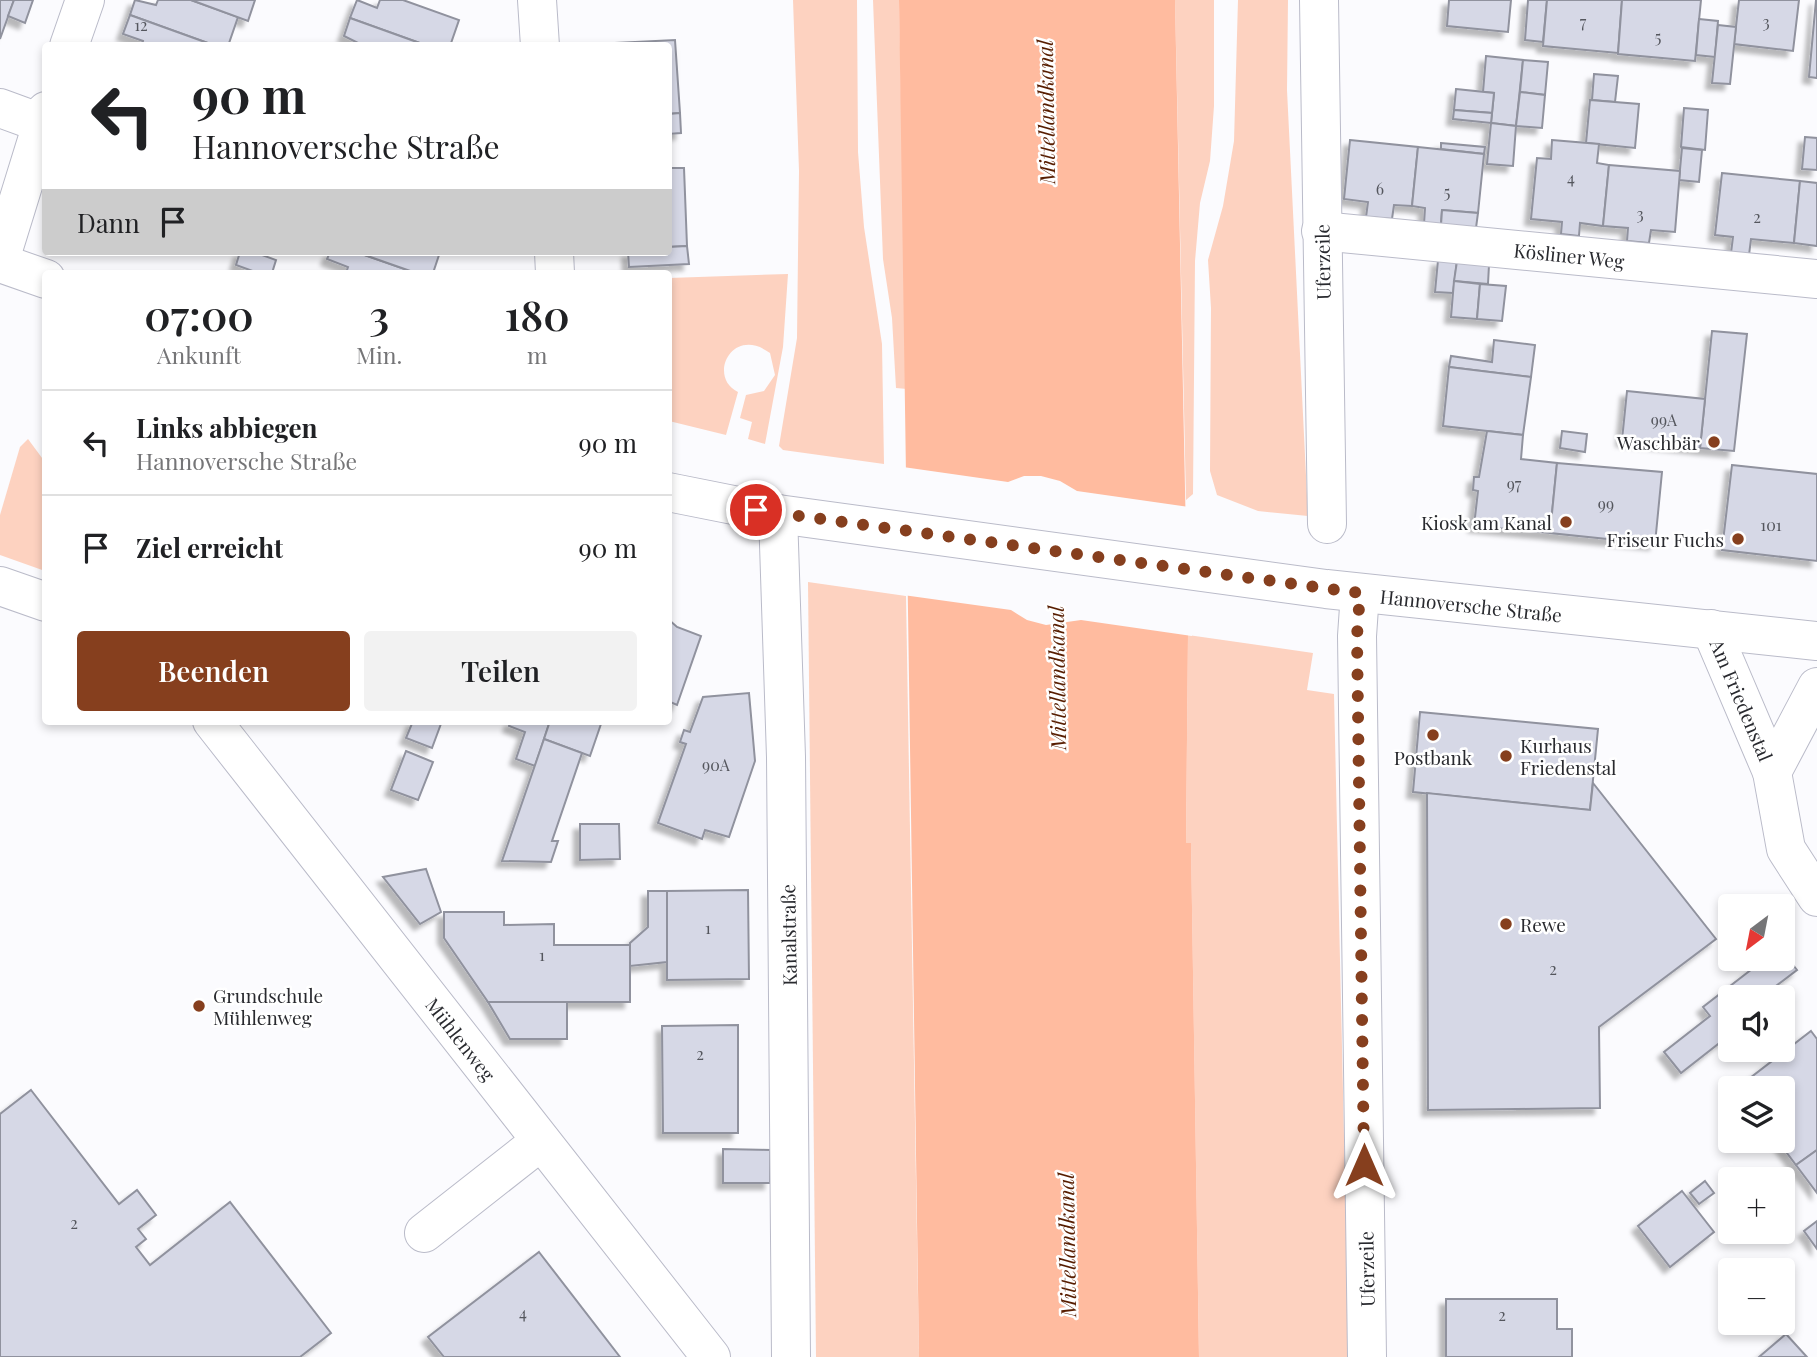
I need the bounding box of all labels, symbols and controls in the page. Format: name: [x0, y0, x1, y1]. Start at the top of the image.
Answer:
house number: 7: [1580, 11, 1587, 32]
house number: 3: [1762, 11, 1770, 32]
house number: 12: [134, 14, 148, 35]
house number: 5: [1655, 26, 1661, 47]
water label: Mittellandkanal: [1030, 38, 1060, 185]
text: 90 m: [192, 61, 306, 126]
icon: left: [77, 70, 168, 161]
text: Hannoversche Straße: [192, 124, 500, 167]
house number: 4: [1567, 167, 1575, 188]
house number: 6: [1376, 178, 1384, 199]
house number: 5: [1444, 181, 1450, 202]
icon: arrive: [154, 203, 192, 241]
house number: 3: [1636, 203, 1644, 224]
text: Dann: [77, 205, 140, 240]
house number: 2: [1753, 206, 1761, 227]
street label: Uferzeile: [1308, 224, 1336, 300]
street label: Kösliner Weg: [1512, 236, 1626, 274]
text: 07:00: [144, 286, 254, 342]
text: 3: [369, 286, 389, 342]
text: 180: [504, 286, 570, 342]
text: Ankunft: [157, 339, 241, 370]
text: Min.: [356, 339, 402, 370]
text: m: [527, 339, 547, 370]
house number: 99A: [1651, 409, 1678, 430]
text: Links abbiegen: [136, 410, 317, 445]
icon: left: [77, 424, 115, 462]
text: 90 m: [579, 425, 637, 460]
place label: Waschbär: [1616, 429, 1701, 455]
marker: Waschbär: [1706, 434, 1722, 450]
text: Hannoversche Straße: [136, 445, 357, 476]
house number: 97: [1507, 473, 1522, 494]
pin: [726, 480, 786, 540]
icon: arrive: [737, 491, 775, 529]
house number: 99: [1598, 493, 1614, 514]
place label: Kiosk am Kanal: [1421, 509, 1553, 535]
marker: Kiosk am Kanal: [1558, 514, 1574, 530]
house number: 101: [1760, 514, 1782, 535]
place label: Friseur Fuchs: [1606, 526, 1724, 552]
icon: arrive: [77, 529, 115, 567]
text: Ziel erreicht: [136, 530, 283, 565]
text: 90 m: [579, 530, 637, 565]
marker: Friseur Fuchs: [1730, 531, 1746, 547]
street label: Hannoversche Straße: [1379, 583, 1563, 627]
water label: Mittellandkanal: [1041, 604, 1071, 751]
button: Beenden: [77, 631, 350, 711]
button: Teilen: [364, 631, 637, 711]
street label: Am Friedenstal: [1704, 634, 1780, 765]
marker: Postbank: [1425, 727, 1441, 743]
place label: Kurhaus Friedenstal: [1520, 732, 1617, 780]
place label: Postbank: [1394, 744, 1473, 770]
marker: Kurhaus Friedenstal: [1498, 748, 1514, 764]
house number: 90A: [702, 754, 731, 775]
street label: Kanalstraße: [774, 884, 802, 986]
north arrow: [1718, 894, 1796, 971]
map controls: [1718, 894, 1795, 1335]
place label: Rewe: [1520, 911, 1566, 937]
marker: Rewe: [1498, 916, 1514, 932]
house number: 1: [705, 917, 711, 938]
house number: 1: [539, 944, 545, 965]
house number: 2: [1549, 958, 1557, 979]
place label: Grundschule Mühlenweg: [213, 982, 323, 1030]
button: sound: [1718, 985, 1795, 1062]
street label: Mühlenweg: [420, 992, 502, 1086]
marker: Grundschule Mühlenweg: [191, 998, 207, 1014]
house number: 2: [696, 1043, 704, 1064]
button: layers: [1718, 1076, 1795, 1153]
position arrow: [1327, 1128, 1401, 1202]
button: +: [1718, 1167, 1795, 1244]
water label: Mittellandkanal: [1051, 1171, 1081, 1318]
house number: 2: [70, 1212, 78, 1233]
street label: Uferzeile: [1352, 1231, 1380, 1307]
button: −: [1718, 1258, 1795, 1335]
house number: 4: [519, 1302, 527, 1323]
house number: 2: [1498, 1304, 1506, 1325]

